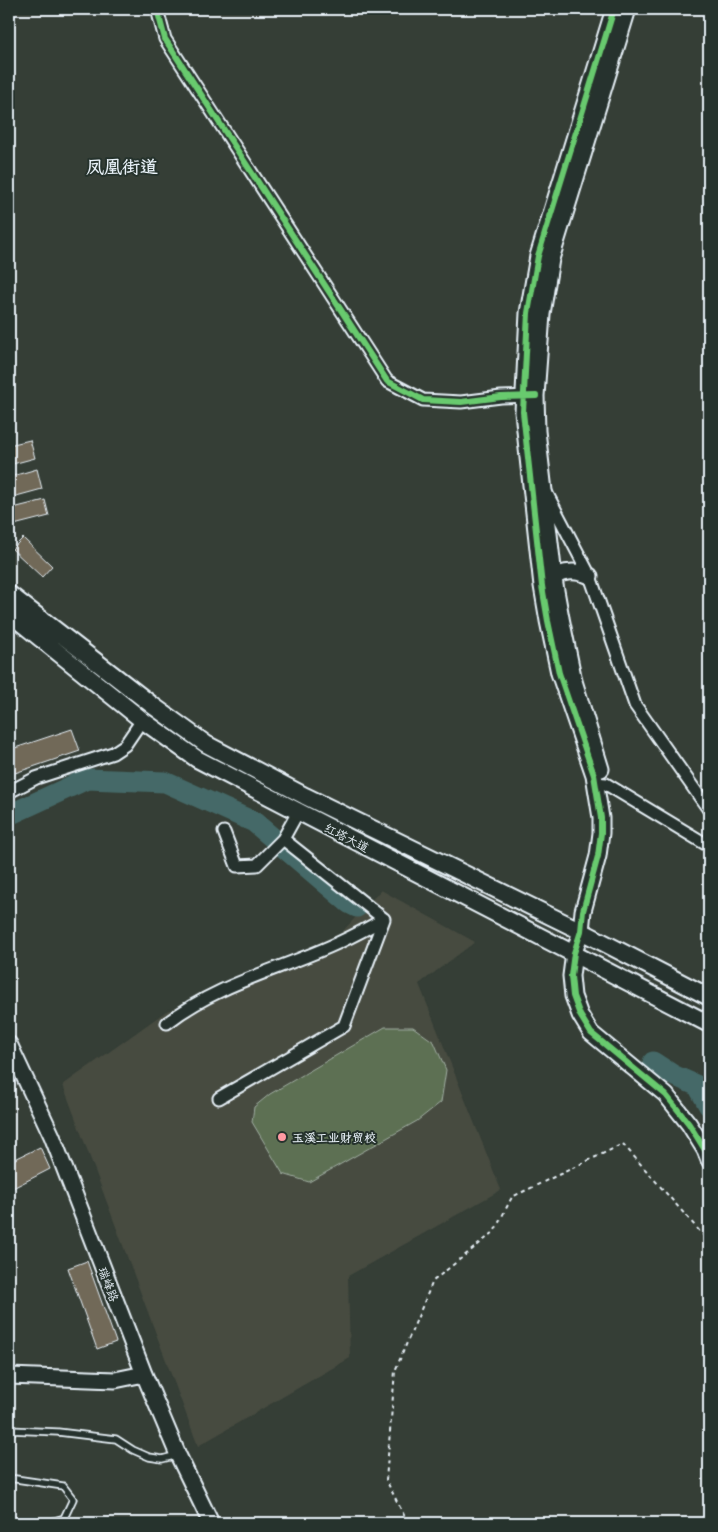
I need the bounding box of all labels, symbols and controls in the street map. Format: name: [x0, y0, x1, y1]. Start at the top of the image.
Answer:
district label: 凤凰街道: [86, 152, 158, 179]
street label: 红塔大道: [322, 818, 372, 856]
place label: 玉溪工业财贸校: [292, 1128, 376, 1146]
marker: 玉溪工业财贸校: [276, 1131, 288, 1143]
street label: 瑞峰路: [94, 1264, 124, 1304]

